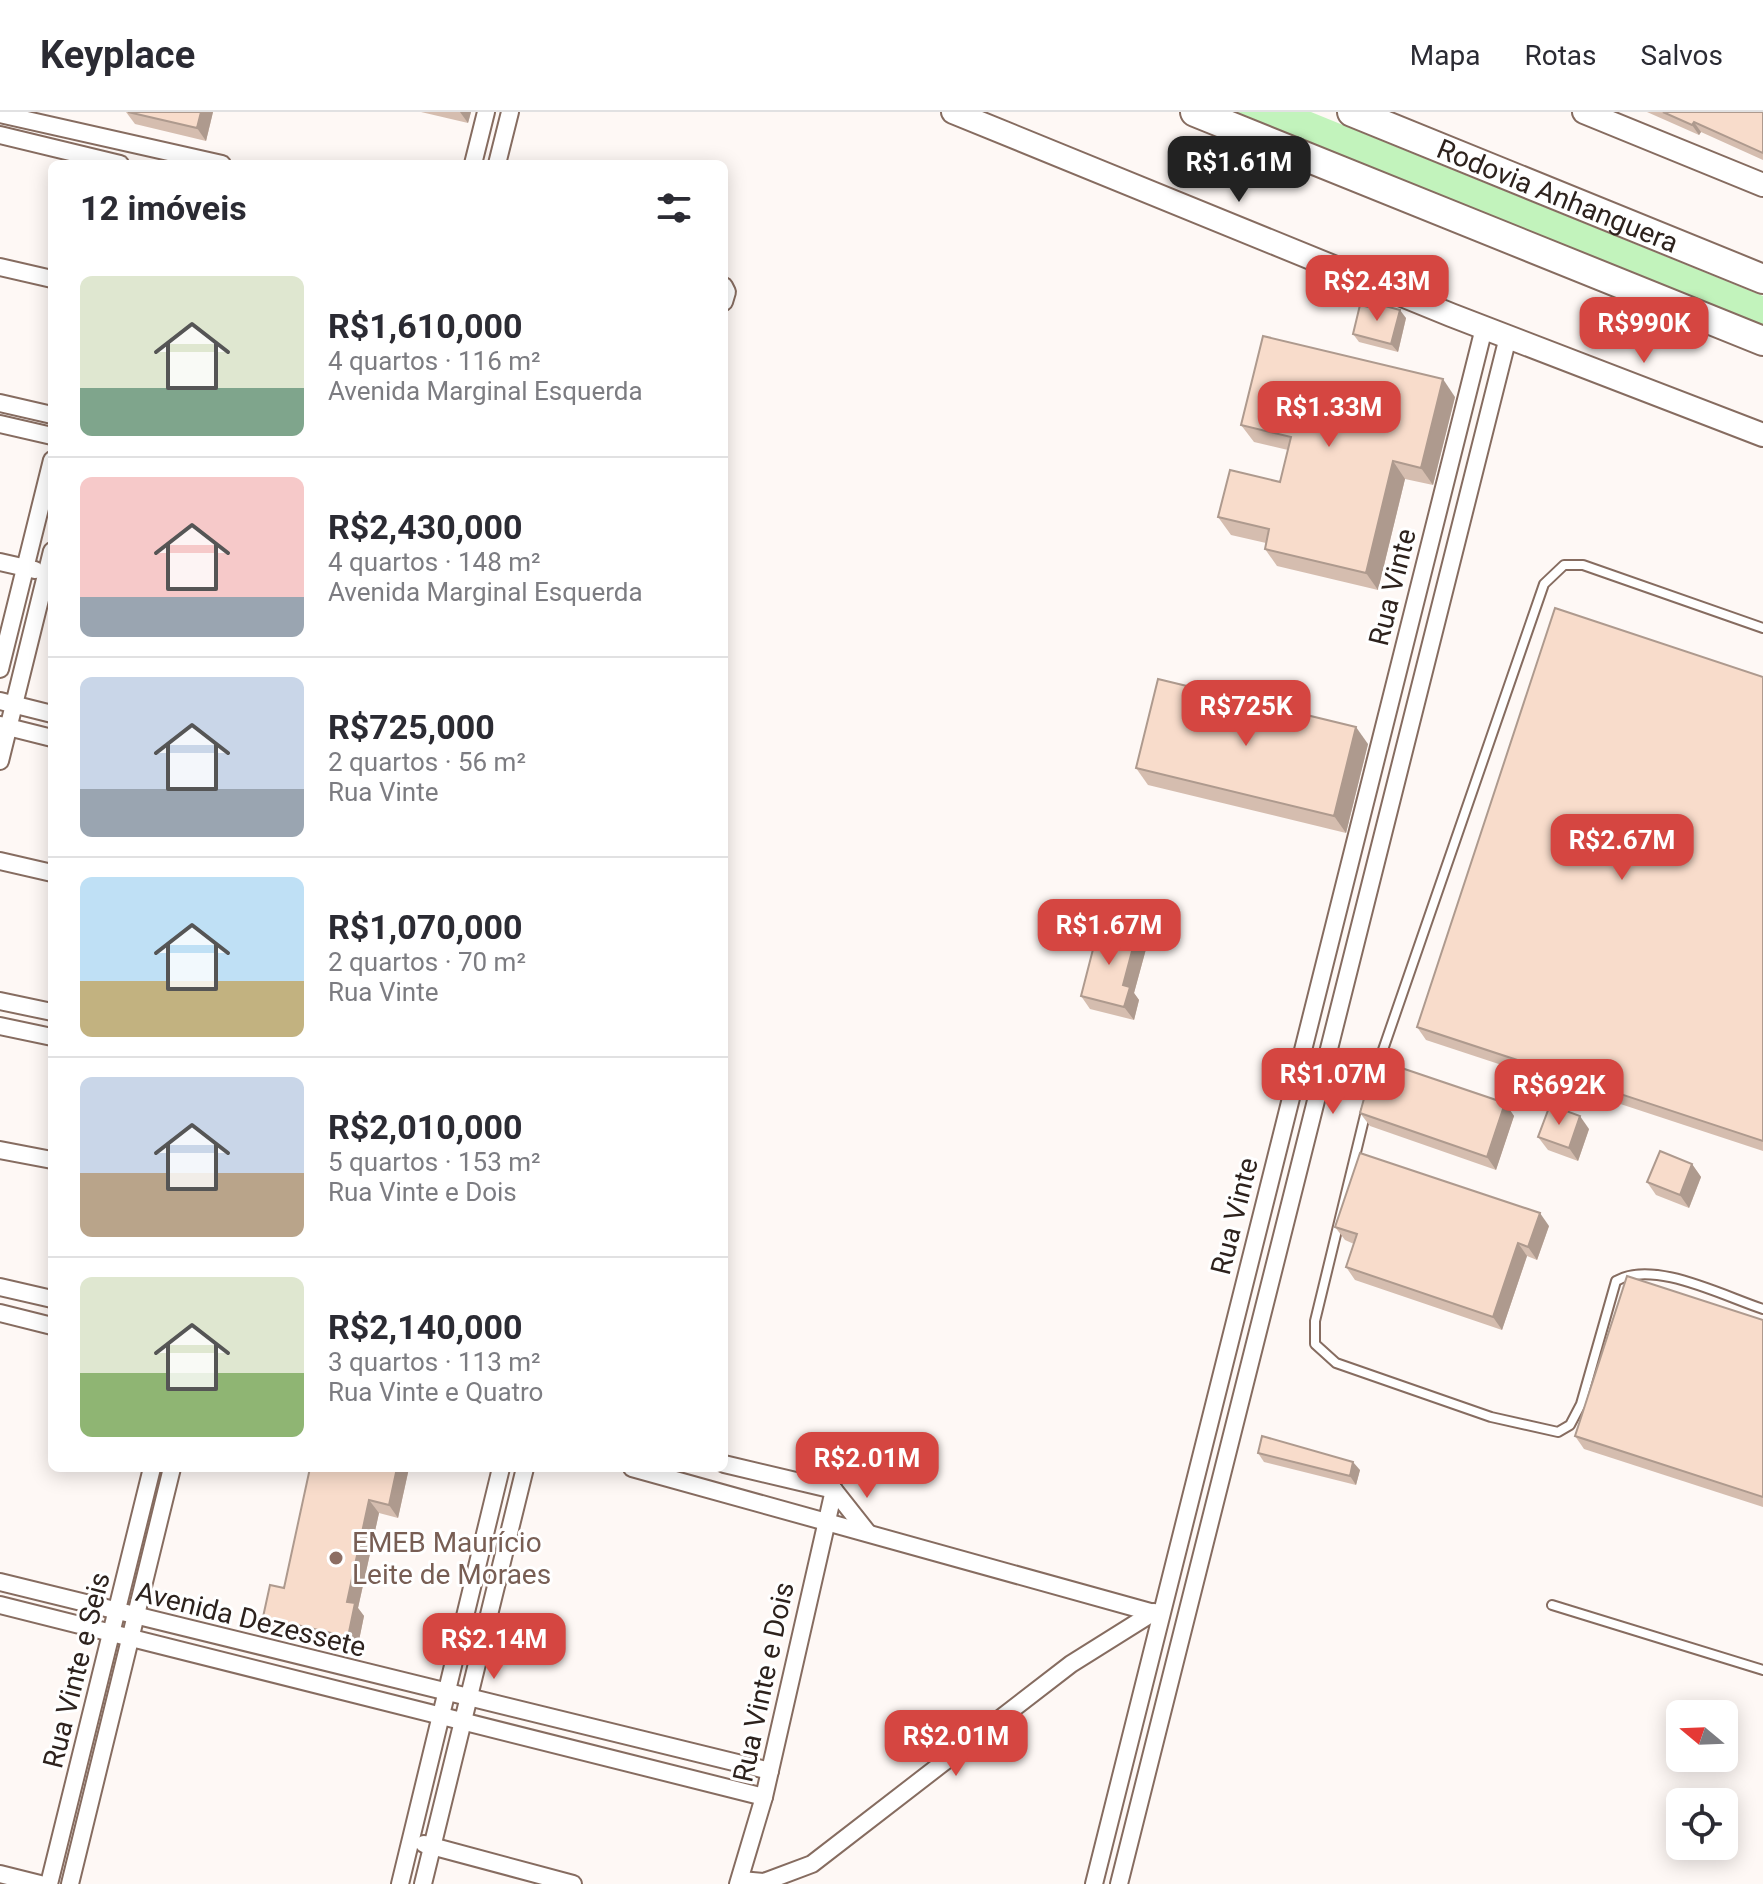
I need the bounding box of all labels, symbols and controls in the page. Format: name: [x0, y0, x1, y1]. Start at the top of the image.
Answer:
text: Keyplace: [40, 33, 195, 77]
text: Mapa: [1410, 39, 1480, 72]
text: Rotas: [1524, 39, 1597, 72]
text: Salvos: [1641, 39, 1723, 72]
street label: Rodovia Anhanguera: [1432, 132, 1683, 260]
pin: R$1.61M: [1165, 136, 1313, 204]
text: R$1.61M: [1186, 147, 1292, 177]
icon: filters: [652, 186, 696, 230]
text: 12 imóveis: [80, 188, 247, 228]
pin: R$2.43M: [1303, 255, 1451, 323]
text: R$2.43M: [1324, 266, 1430, 296]
pin: R$990K: [1579, 297, 1709, 365]
text: R$1,610,000: [328, 306, 523, 346]
icon: home: [144, 308, 240, 404]
text: R$990K: [1598, 308, 1690, 338]
text: 4 quartos · 116 m²: [328, 346, 541, 376]
text: Avenida Marginal Esquerda: [328, 376, 643, 406]
pin: R$1.33M: [1255, 381, 1403, 449]
text: R$1.33M: [1276, 392, 1382, 422]
text: R$2,430,000: [328, 507, 523, 547]
icon: home: [144, 509, 240, 605]
street label: Rua Vinte: [1362, 525, 1423, 649]
text: 4 quartos · 148 m²: [328, 547, 541, 577]
text: Avenida Marginal Esquerda: [328, 577, 643, 607]
pin: R$725K: [1181, 680, 1311, 748]
text: R$725K: [1200, 691, 1292, 721]
text: R$725,000: [328, 707, 495, 747]
icon: home: [144, 709, 240, 805]
text: 2 quartos · 56 m²: [328, 747, 526, 777]
text: Rua Vinte: [328, 777, 438, 807]
pin: R$2.67M: [1548, 814, 1696, 882]
text: R$2.67M: [1569, 825, 1675, 855]
pin: R$1.67M: [1035, 899, 1183, 967]
text: R$1,070,000: [328, 907, 523, 947]
icon: home: [144, 909, 240, 1005]
text: R$1.67M: [1056, 910, 1162, 940]
text: 2 quartos · 70 m²: [328, 947, 526, 977]
text: Rua Vinte: [328, 977, 438, 1007]
pin: R$1.07M: [1259, 1048, 1407, 1116]
text: R$1.07M: [1280, 1059, 1386, 1089]
pin: R$692K: [1494, 1059, 1624, 1127]
text: R$692K: [1513, 1070, 1605, 1100]
text: R$2,010,000: [328, 1107, 523, 1147]
icon: home: [144, 1109, 240, 1205]
text: 5 quartos · 153 m²: [328, 1147, 541, 1177]
street label: Rua Vinte: [1204, 1154, 1265, 1278]
text: Rua Vinte e Dois: [328, 1177, 517, 1207]
text: R$2,140,000: [328, 1307, 523, 1347]
icon: home: [144, 1309, 240, 1405]
text: 3 quartos · 113 m²: [328, 1347, 541, 1377]
text: Rua Vinte e Quatro: [328, 1377, 543, 1407]
pin: R$2.01M: [793, 1432, 941, 1500]
text: R$2.01M: [814, 1443, 920, 1473]
place label: EMEB Maurício Leite de Moraes: [352, 1526, 551, 1591]
marker: EMEB Maurício Leite de Moraes: [327, 1549, 345, 1567]
street label: Rua Vinte e Seis: [36, 1569, 117, 1771]
street label: Avenida Dezessete: [133, 1575, 369, 1664]
street label: Rua Vinte e Dois: [726, 1579, 801, 1785]
pin: R$2.14M: [420, 1613, 568, 1681]
text: R$2.14M: [441, 1624, 547, 1654]
north arrow: [1666, 1700, 1738, 1772]
map controls: [1666, 1700, 1738, 1860]
pin: R$2.01M: [882, 1710, 1030, 1778]
text: R$2.01M: [903, 1721, 1009, 1751]
button: locate: [1666, 1788, 1738, 1860]

